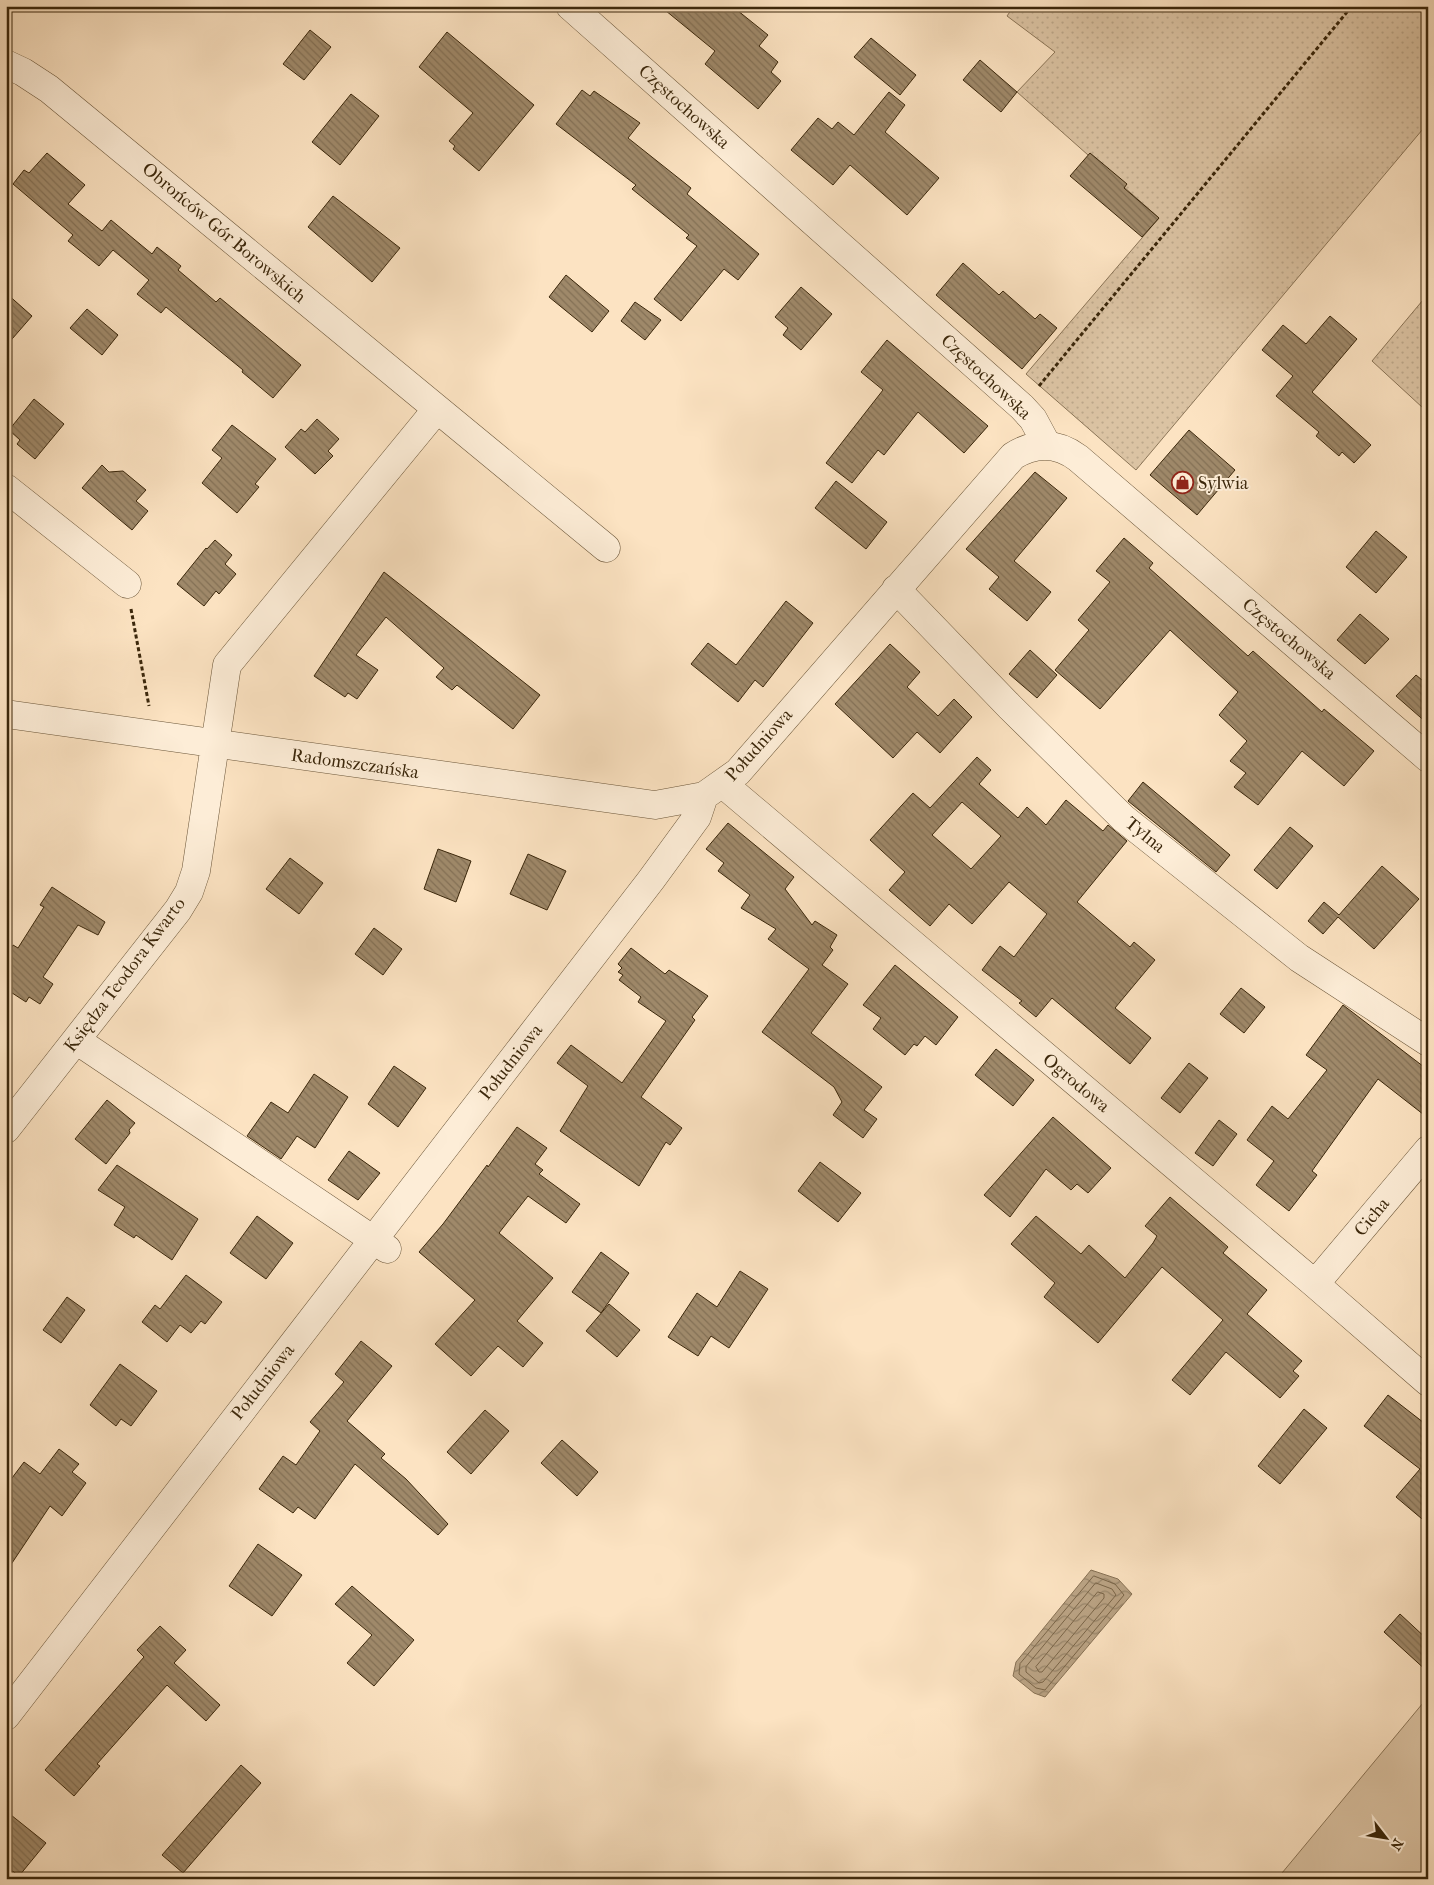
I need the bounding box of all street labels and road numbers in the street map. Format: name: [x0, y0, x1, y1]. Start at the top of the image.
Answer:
street label: Częstochowska: [634, 61, 734, 154]
street label: Obrońców Gór Borowskich: [138, 158, 310, 308]
street label: Częstochowska: [937, 330, 1036, 424]
street label: Częstochowska: [1238, 594, 1340, 685]
street label: Południowa: [721, 704, 797, 786]
street label: Radomszczańska: [290, 745, 421, 783]
street label: Tylna: [1121, 813, 1170, 858]
street label: Księdza Teodora Kwarto: [60, 894, 190, 1056]
street label: Południowa: [475, 1019, 547, 1104]
street label: Ogrodowa: [1038, 1049, 1114, 1117]
street label: Cicha: [1350, 1193, 1394, 1240]
street label: Południowa: [227, 1339, 299, 1424]

